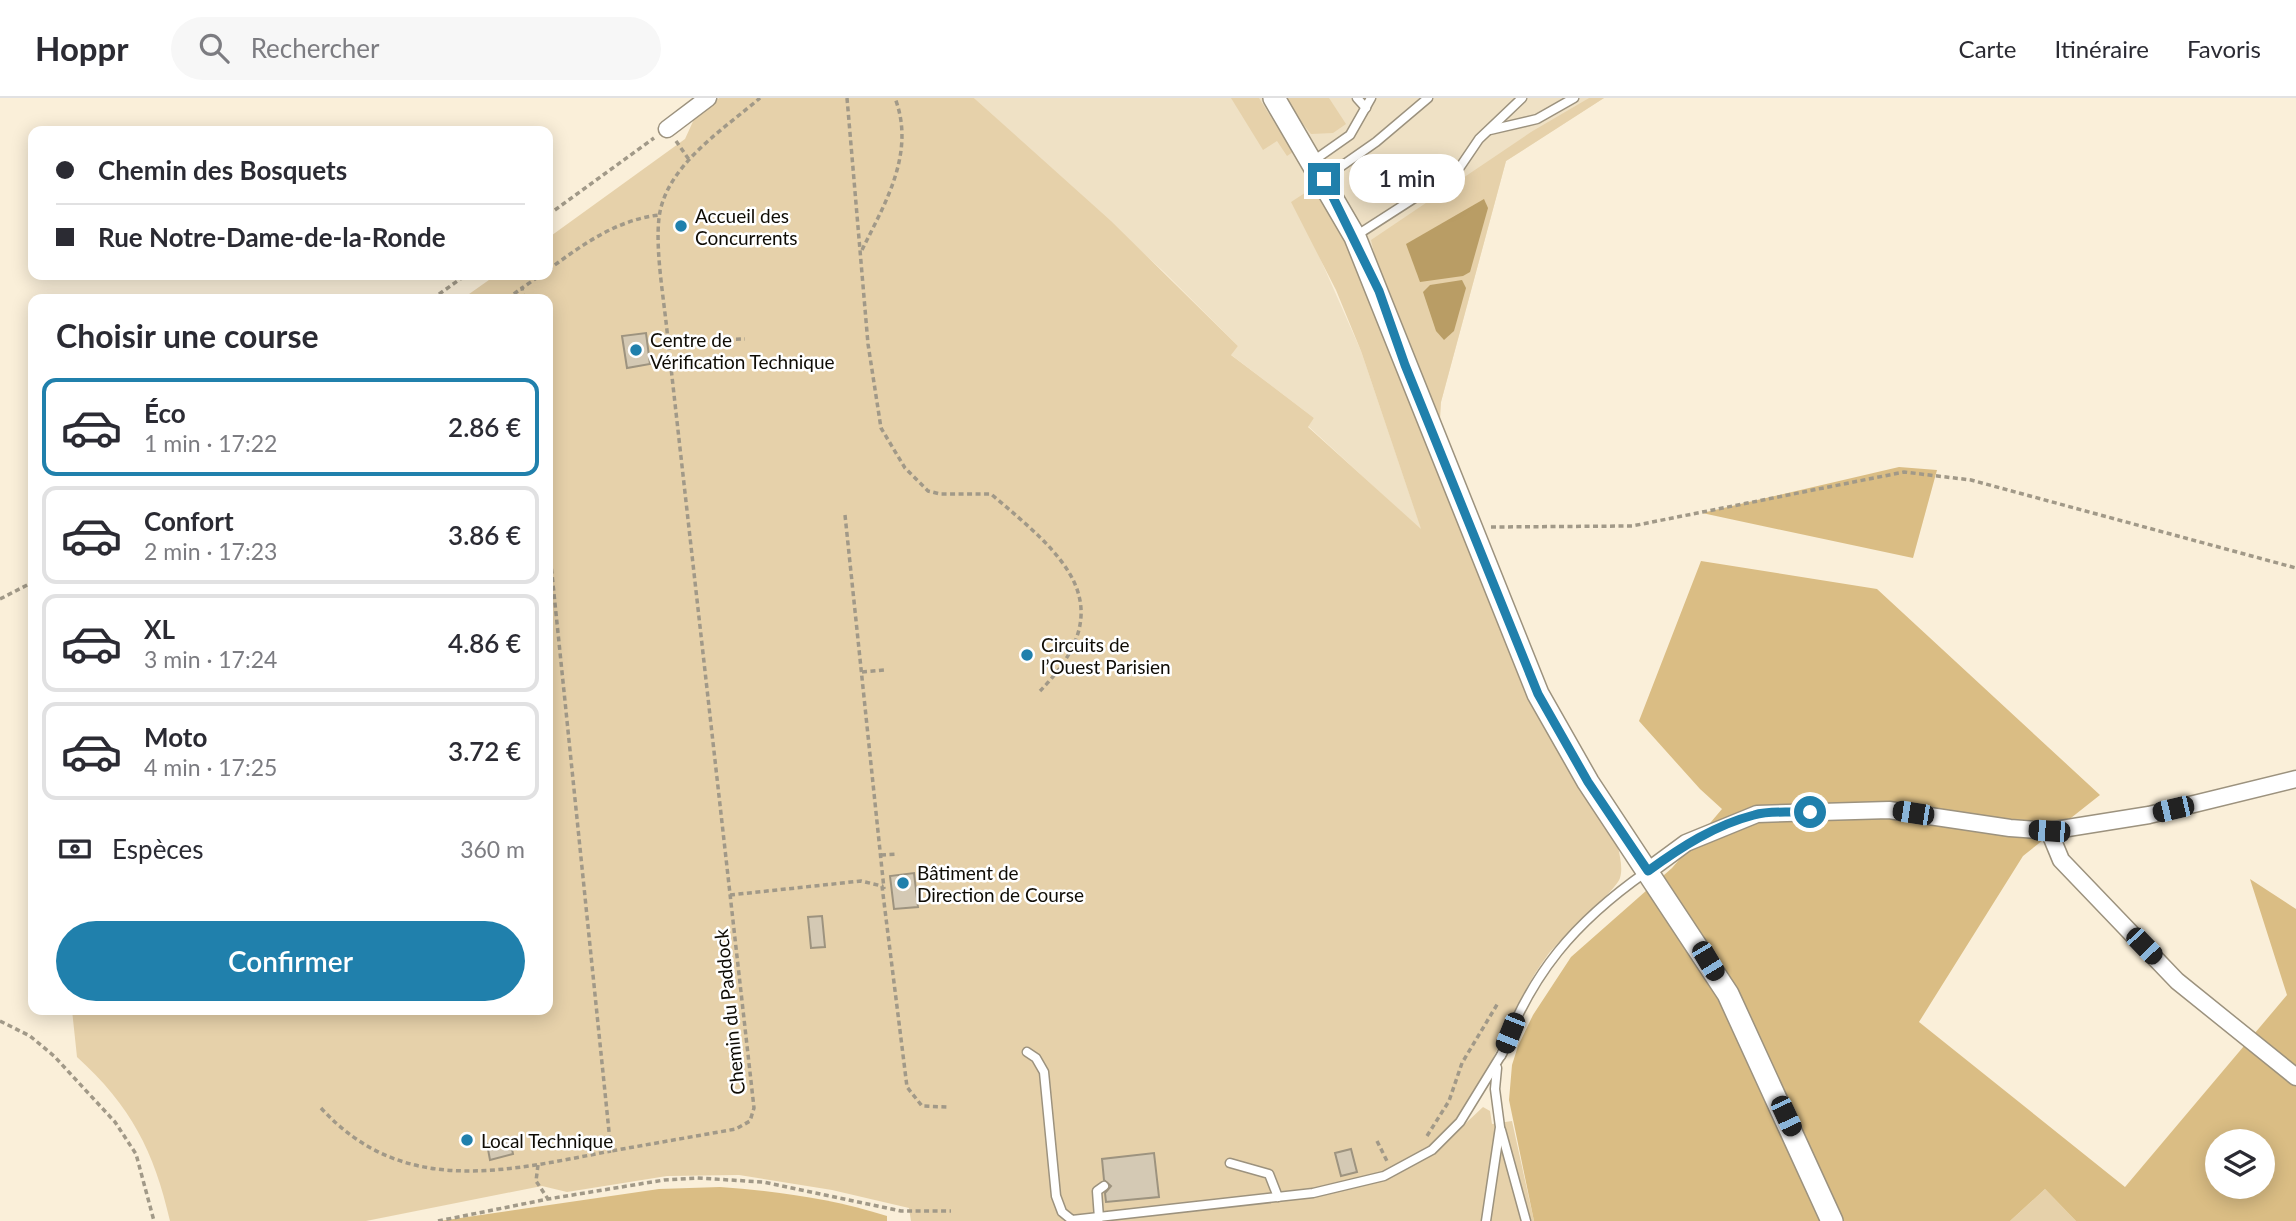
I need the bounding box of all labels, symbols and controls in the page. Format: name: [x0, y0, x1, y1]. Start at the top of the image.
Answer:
search box: [171, 17, 661, 80]
text: Hoppr: [35, 28, 129, 68]
icon: search: [195, 29, 233, 67]
text: Rechercher: [251, 32, 380, 64]
text: Carte: [1959, 34, 2017, 63]
text: Itinéraire: [2055, 34, 2149, 63]
text: Favoris: [2187, 34, 2261, 63]
text: Chemin des Bosquets: [98, 154, 347, 186]
callout: 1 min: [1348, 154, 1464, 204]
route end: [1308, 163, 1340, 195]
text: 1 min: [1379, 164, 1435, 192]
place label: Accueil des Concurrents: [695, 204, 798, 249]
marker: Accueil des Concurrents: [673, 218, 689, 234]
text: Rue Notre-Dame-de-la-Ronde: [98, 221, 446, 253]
text: Choisir une course: [56, 316, 319, 355]
place label: Centre de Vérification Technique: [650, 328, 835, 373]
marker: Centre de Vérification Technique: [628, 342, 644, 358]
icon: car: [60, 396, 123, 459]
text: Éco: [144, 397, 186, 429]
text: 2.86 €: [448, 411, 521, 443]
text: 1 min · 17:22: [144, 429, 277, 457]
icon: car: [60, 504, 123, 567]
text: Confort: [144, 505, 234, 537]
text: 3.86 €: [448, 519, 521, 551]
text: 2 min · 17:23: [144, 537, 277, 565]
icon: car: [60, 612, 123, 675]
text: XL: [144, 613, 175, 645]
text: 4.86 €: [448, 627, 521, 659]
place label: Circuits de l’Ouest Parisien: [1041, 633, 1171, 678]
text: 3 min · 17:24: [144, 645, 277, 673]
marker: Circuits de l’Ouest Parisien: [1019, 647, 1035, 663]
icon: car: [60, 720, 123, 783]
text: Moto: [144, 721, 207, 753]
text: 3.72 €: [448, 735, 521, 767]
text: 4 min · 17:25: [144, 753, 277, 781]
car: [2151, 794, 2196, 824]
route start: [1794, 796, 1826, 828]
car: [1891, 799, 1936, 827]
car: [2028, 819, 2071, 843]
icon: cash: [56, 830, 94, 868]
text: Espèces: [112, 833, 204, 865]
text: 360 m: [460, 835, 525, 863]
place label: Bâtiment de Direction de Course: [917, 861, 1084, 906]
marker: Bâtiment de Direction de Course: [895, 875, 911, 891]
button: Confirmer: [56, 921, 525, 1001]
car: [2122, 924, 2167, 968]
street label: Chemin du Paddock: [709, 928, 749, 1096]
car: [1689, 938, 1728, 984]
car: [1493, 1010, 1528, 1056]
car: [1768, 1093, 1805, 1139]
place label: Local Technique: [481, 1129, 613, 1152]
map controls: [2205, 1129, 2275, 1199]
button: layers: [2205, 1129, 2275, 1199]
marker: Local Technique: [459, 1132, 475, 1148]

